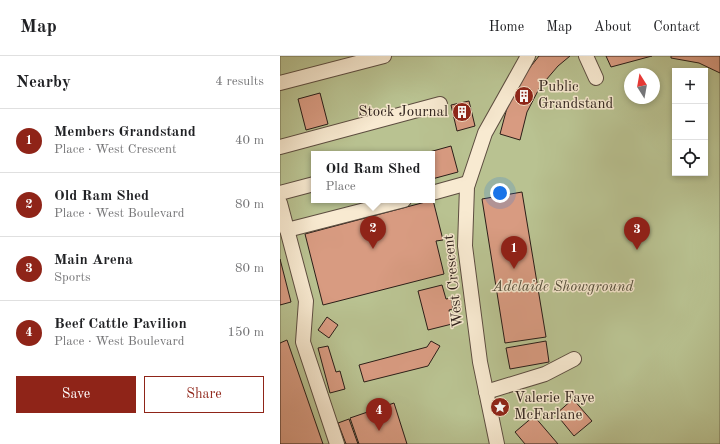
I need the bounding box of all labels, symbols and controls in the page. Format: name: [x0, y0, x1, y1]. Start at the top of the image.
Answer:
text: Map: [20, 18, 57, 37]
text: Home: [489, 20, 524, 34]
text: Map: [546, 20, 572, 34]
text: About: [594, 20, 631, 34]
text: Contact: [653, 20, 700, 34]
north arrow: [624, 68, 660, 104]
map controls: [672, 68, 708, 176]
button: +: [672, 68, 708, 104]
text: Nearby: [16, 74, 71, 91]
text: 4 results: [215, 75, 264, 88]
place label: Public Grandstand: [538, 80, 614, 112]
building icon: Public Grandstand: [513, 85, 535, 107]
building icon: Stock Journal: [451, 101, 473, 123]
button: −: [672, 104, 708, 140]
place label: Stock Journal: [358, 105, 448, 120]
text: Members Grandstand: [54, 125, 196, 140]
text: 1: [25, 134, 33, 147]
text: 40 m: [235, 134, 264, 147]
button: locate: [672, 140, 708, 176]
text: Place · West Crescent: [54, 143, 177, 156]
popup: [311, 151, 435, 203]
text: Old Ram Shed: [325, 162, 421, 177]
text: Place: [325, 180, 356, 193]
your location: [490, 183, 510, 203]
text: Old Ram Shed: [54, 189, 149, 204]
text: 2: [25, 198, 33, 211]
text: 80 m: [235, 198, 264, 211]
text: Place · West Boulevard: [54, 207, 185, 220]
pin: 2: [360, 216, 386, 249]
pin: 3: [624, 217, 650, 250]
street label: West Crescent: [442, 234, 466, 328]
pin: 1: [501, 236, 527, 269]
text: Main Arena: [54, 253, 133, 268]
text: 3: [25, 262, 33, 275]
text: 80 m: [235, 262, 264, 275]
text: Sports: [54, 271, 91, 284]
park label: Adelaide Showground: [491, 280, 635, 295]
text: Beef Cattle Pavilion: [54, 317, 187, 332]
text: 4: [25, 326, 33, 339]
text: 150 m: [227, 326, 264, 339]
text: Place · West Boulevard: [54, 335, 185, 348]
button: Save: [16, 376, 136, 413]
button: Share: [144, 376, 264, 413]
place label: Valerie Faye McFarlane: [514, 391, 595, 423]
place icon: Valerie Faye McFarlane: [489, 396, 511, 418]
pin: 4: [366, 398, 392, 431]

